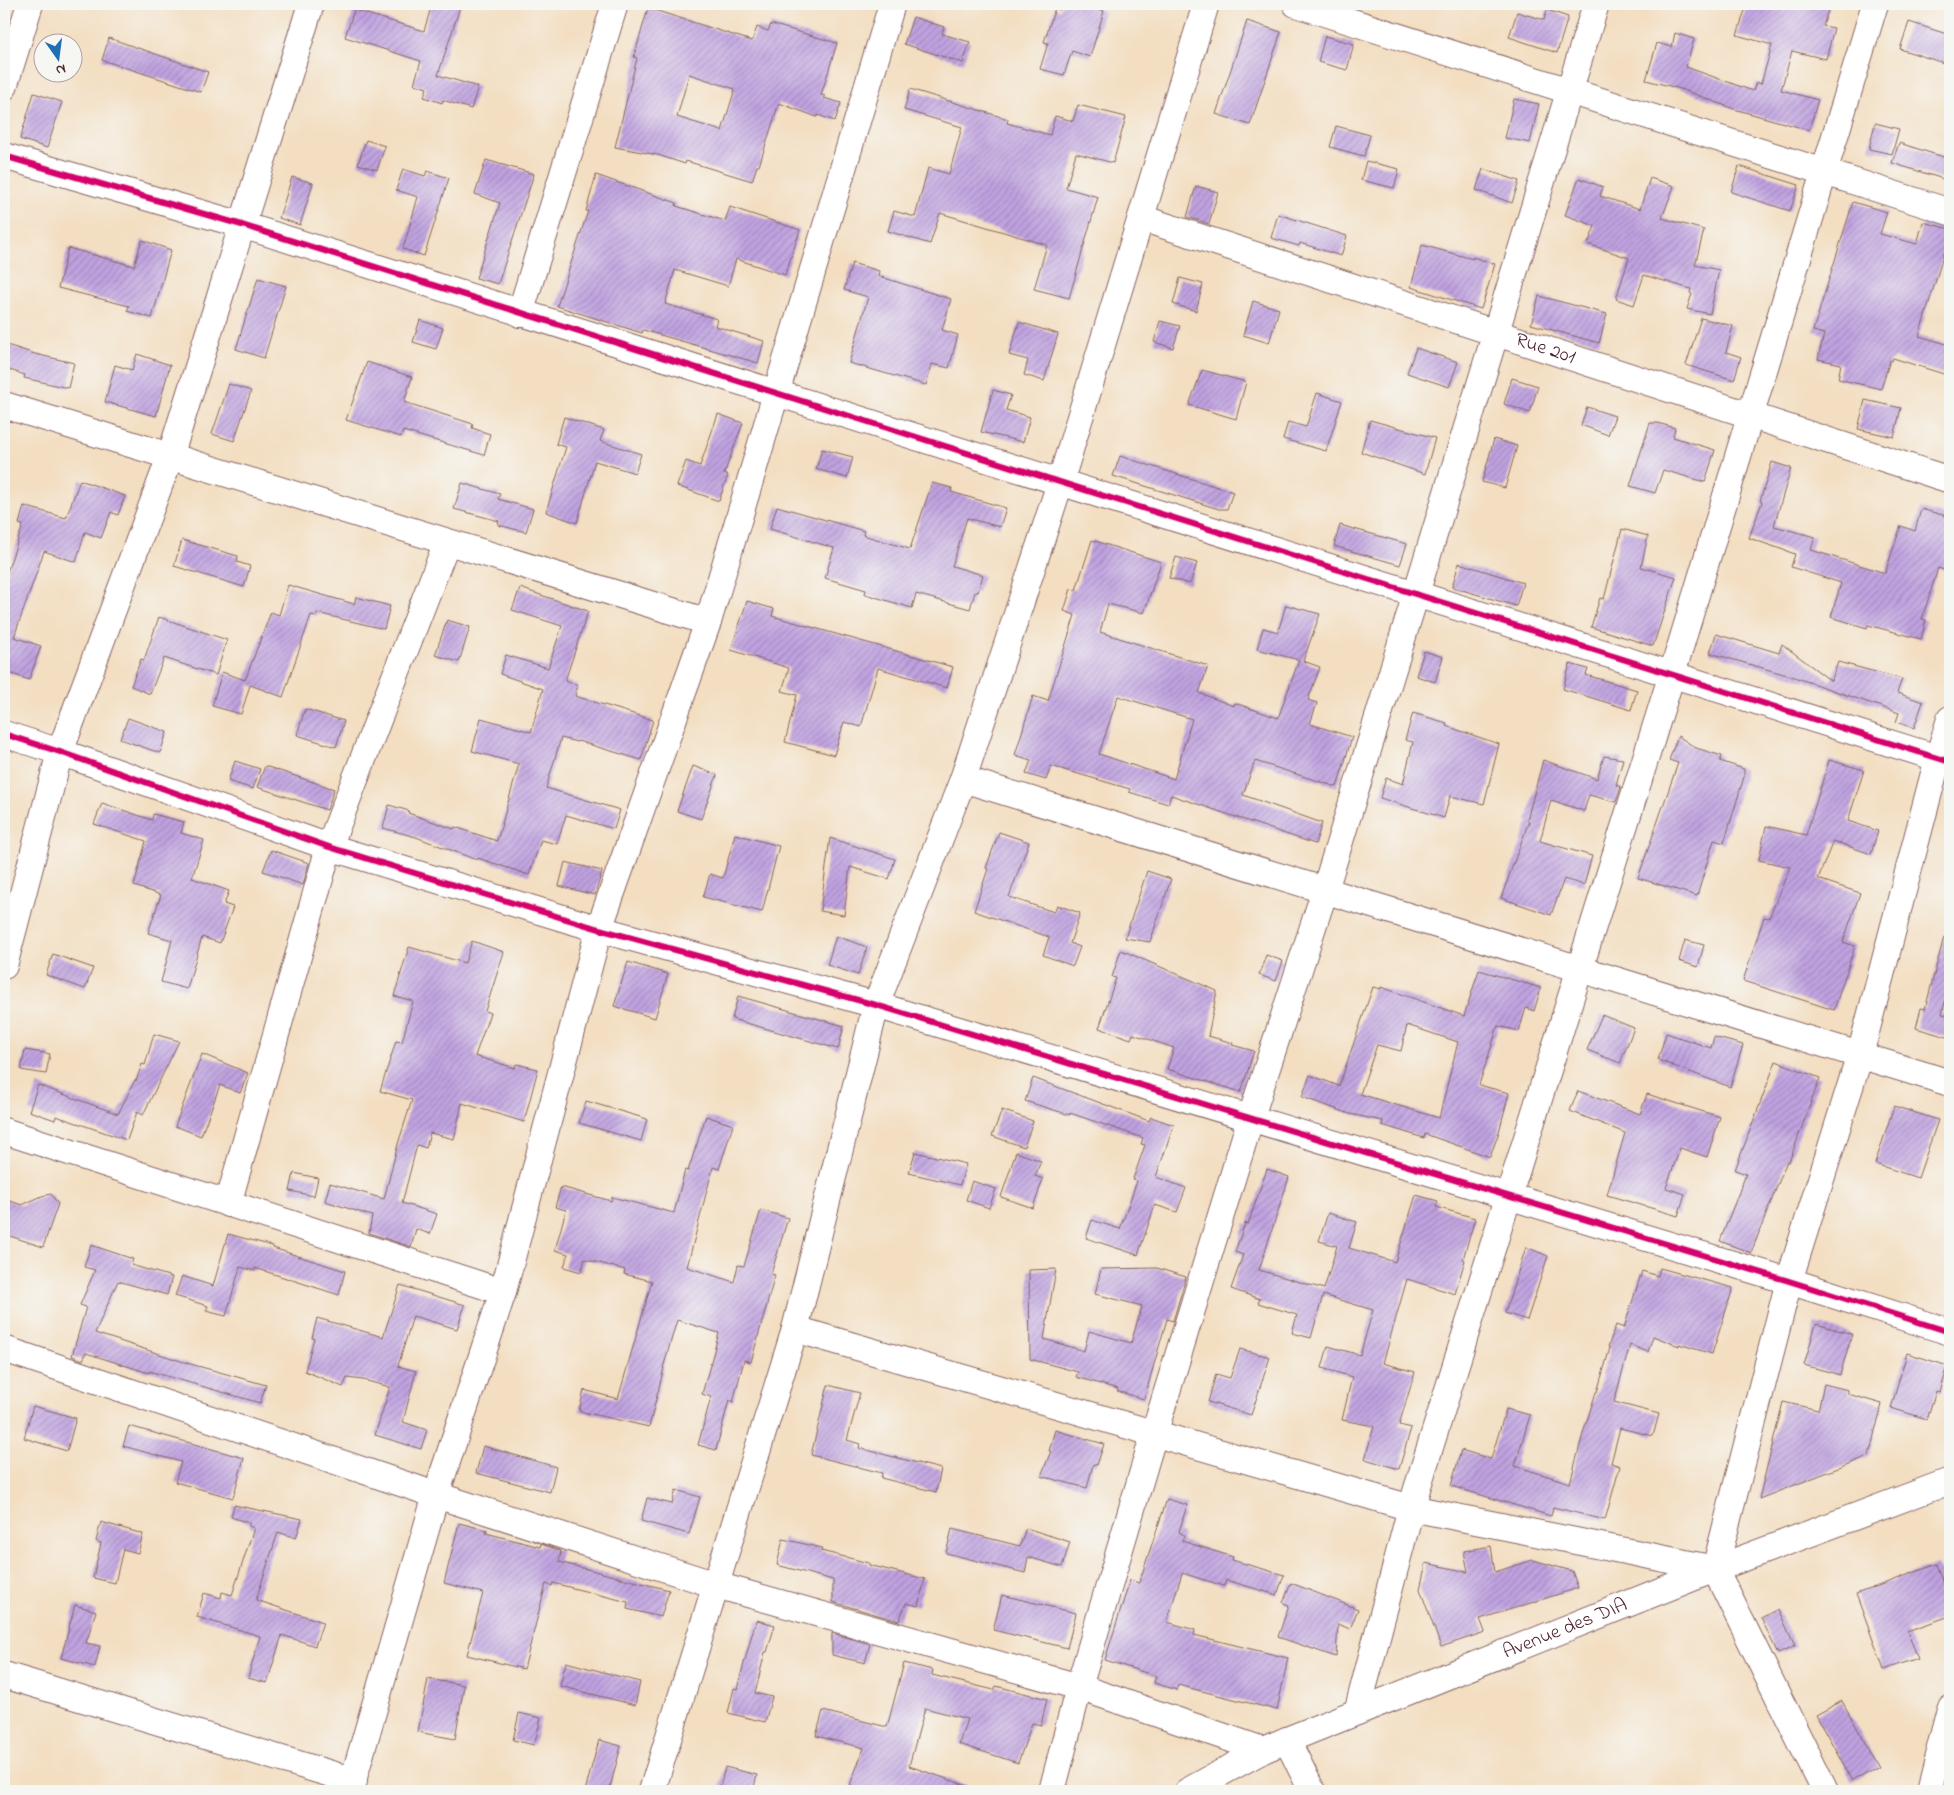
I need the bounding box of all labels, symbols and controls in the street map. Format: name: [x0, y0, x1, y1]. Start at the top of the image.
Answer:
north arrow: [32, 32, 82, 82]
text: N: [54, 58, 68, 80]
street label: Rue 201: [1512, 326, 1579, 372]
street label: Avenue des DIA: [1498, 1591, 1632, 1667]

